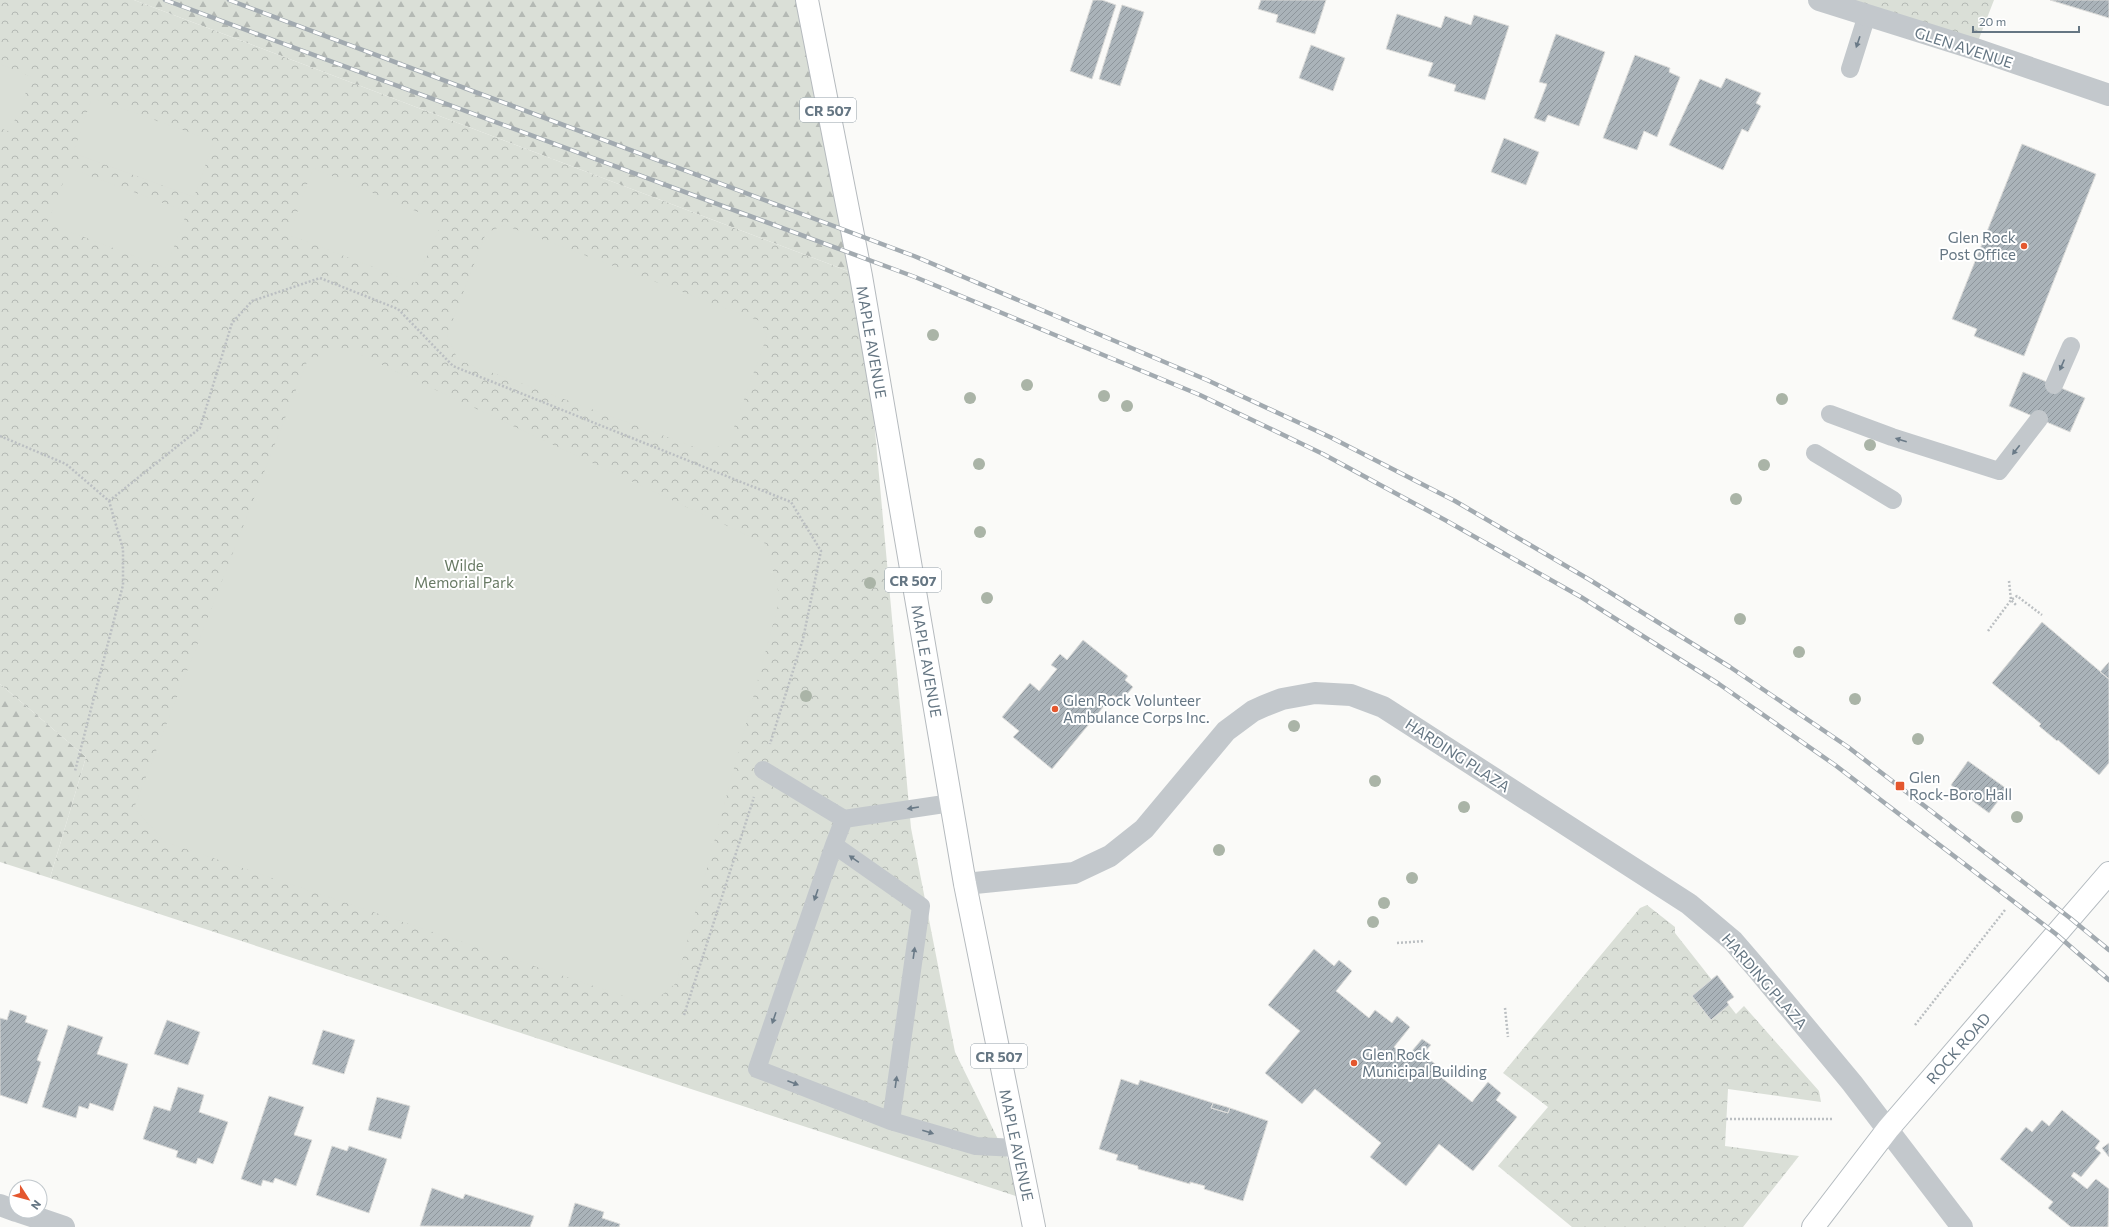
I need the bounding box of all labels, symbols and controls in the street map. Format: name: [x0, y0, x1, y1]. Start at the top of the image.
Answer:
scale bar: [1973, 8, 2079, 34]
text: 20 m: [1979, 14, 2006, 28]
street label: GLEN AVENUE: [1913, 23, 2016, 71]
one-way arrow: [1855, 36, 1861, 48]
road number: CR 507: [800, 98, 856, 122]
place label: Glen Rock Post Office: [1939, 228, 2016, 263]
marker: Glen Rock Post Office: [2019, 241, 2029, 251]
street label: MAPLE AVENUE: [853, 284, 891, 400]
one-way arrow: [2059, 360, 2065, 372]
one-way arrow: [1895, 437, 1907, 443]
one-way arrow: [2012, 445, 2020, 455]
park label: Wilde Memorial Park: [414, 556, 514, 591]
road number: CR 507: [885, 568, 941, 592]
street label: MAPLE AVENUE: [908, 603, 946, 719]
place label: Glen Rock Volunteer Ambulance Corps Inc.: [1063, 691, 1210, 726]
marker: Glen Rock Volunteer Ambulance Corps Inc.: [1050, 704, 1060, 714]
street label: HARDING PLAZA: [1402, 715, 1514, 795]
place label: Glen Rock-Boro Hall: [1909, 768, 2012, 803]
marker: Glen Rock-Boro Hall: [1894, 780, 1906, 792]
one-way arrow: [907, 805, 919, 811]
one-way arrow: [848, 855, 859, 863]
one-way arrow: [813, 889, 819, 901]
street label: HARDING PLAZA: [1719, 929, 1811, 1033]
one-way arrow: [911, 947, 917, 959]
street label: ROCK ROAD: [1922, 1009, 1994, 1087]
one-way arrow: [771, 1012, 777, 1024]
road number: CR 507: [971, 1044, 1027, 1068]
place label: Glen Rock Municipal Building: [1362, 1045, 1487, 1080]
marker: Glen Rock Municipal Building: [1349, 1058, 1359, 1068]
one-way arrow: [893, 1076, 899, 1088]
one-way arrow: [788, 1080, 800, 1086]
street label: MAPLE AVENUE: [996, 1087, 1038, 1203]
one-way arrow: [922, 1129, 934, 1135]
north arrow: [8, 1179, 48, 1219]
text: N: [29, 1198, 44, 1212]

